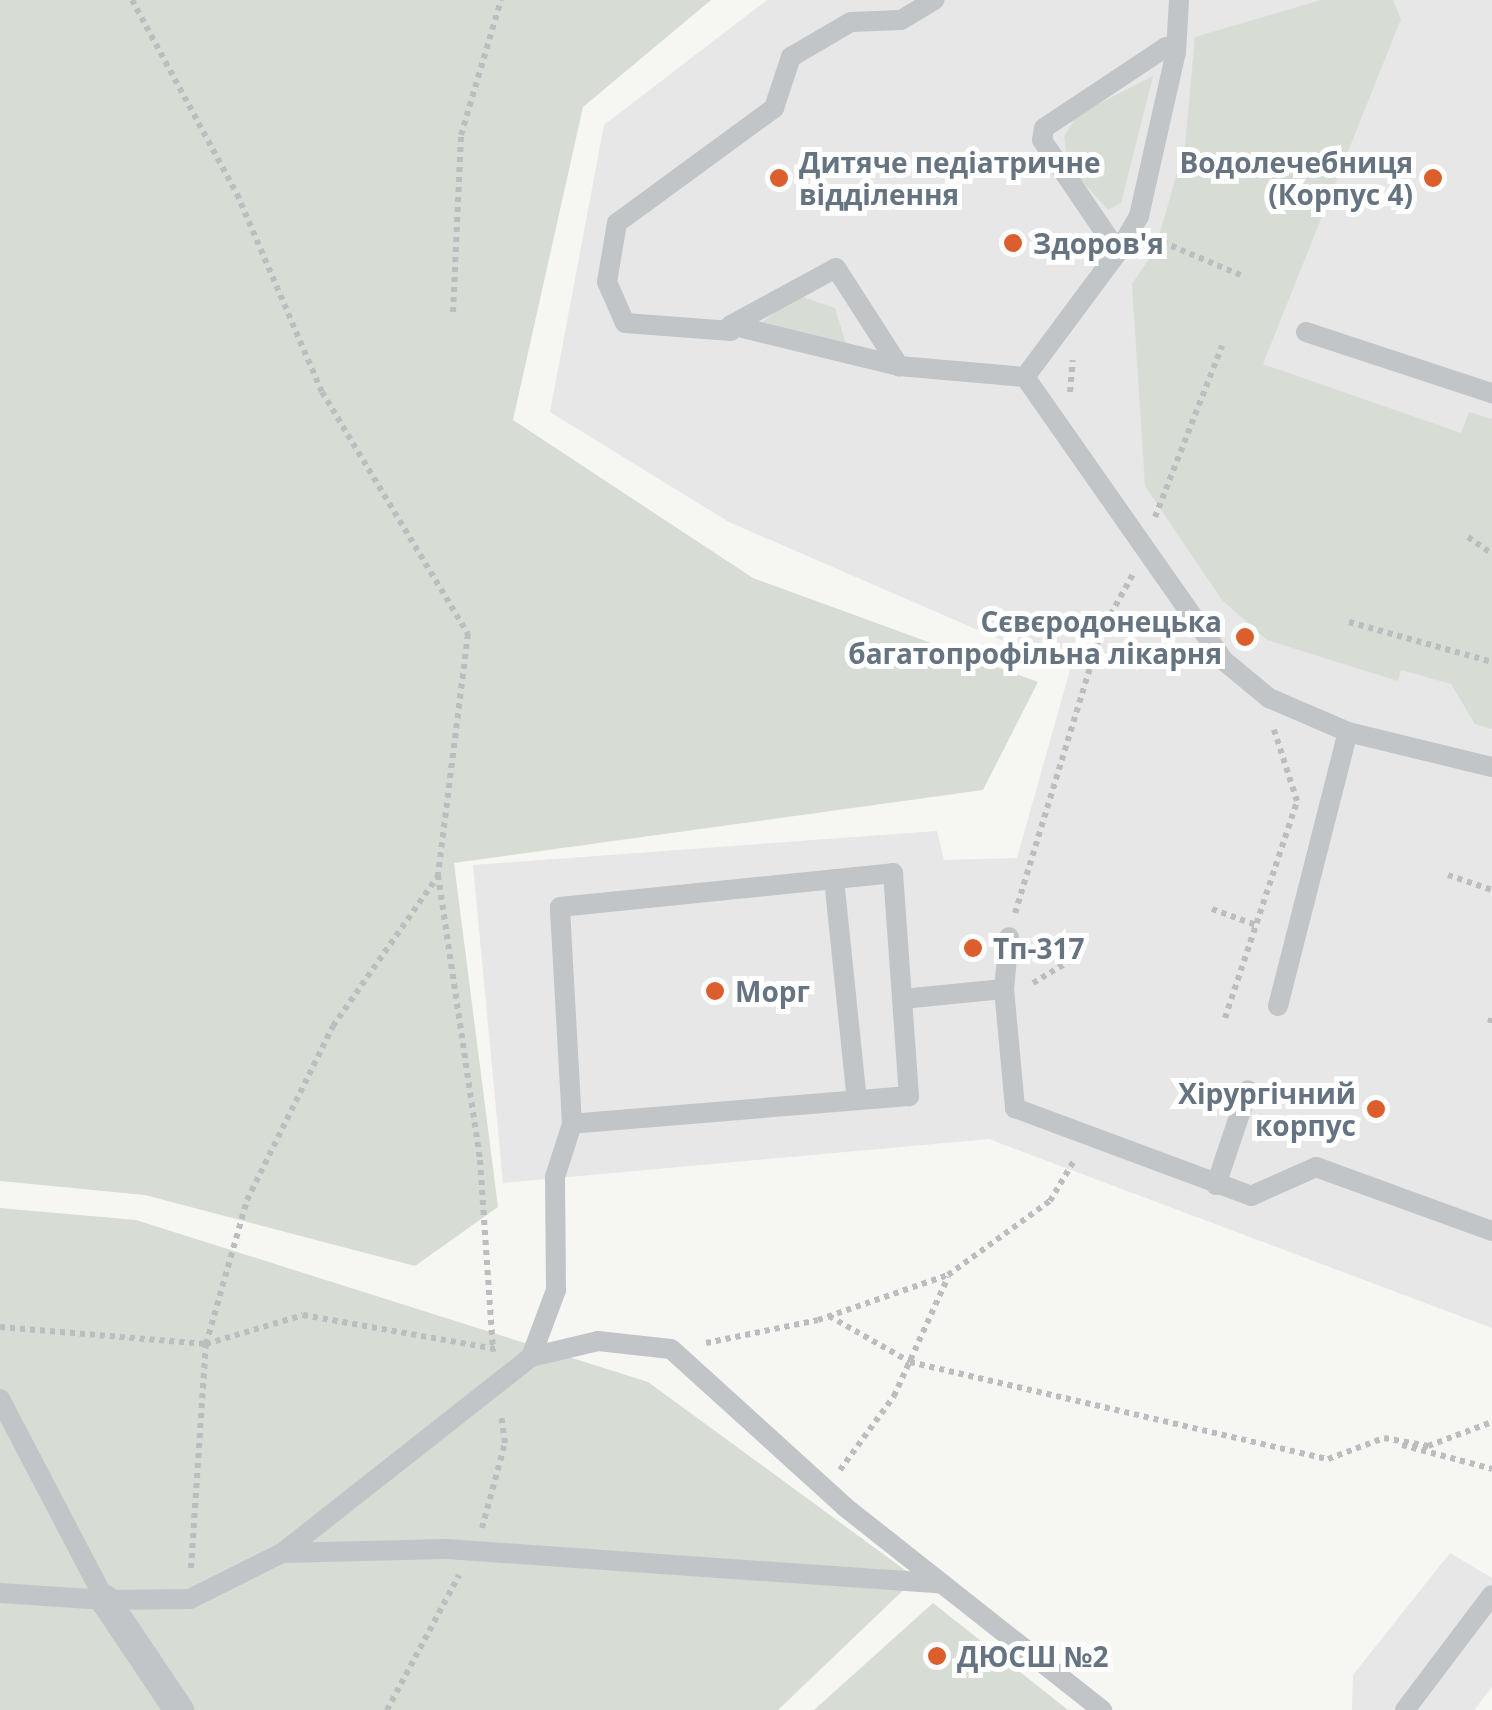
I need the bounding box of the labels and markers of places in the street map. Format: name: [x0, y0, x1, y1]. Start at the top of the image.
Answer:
place label: Дитяче педіатричне відділення: [799, 145, 1100, 211]
place label: Водолечебниця (Корпус 4): [1179, 145, 1413, 211]
marker: Дитяче педіатричне відділення: [768, 167, 790, 189]
marker: Водолечебниця (Корпус 4): [1422, 167, 1444, 189]
place label: Здоров'я: [1033, 226, 1164, 260]
marker: Здоров'я: [1002, 232, 1024, 254]
place label: Сєвєродонецька багатопрофiльна лiкарня: [848, 604, 1222, 670]
marker: Сєвєродонецька багатопрофiльна лiкарня: [1232, 624, 1258, 650]
place label: Тп-317: [993, 931, 1085, 965]
marker: Тп-317: [962, 937, 984, 959]
place label: Морг: [735, 974, 810, 1008]
marker: Морг: [704, 980, 726, 1002]
place label: Хірургічний корпус: [1178, 1076, 1356, 1142]
marker: Хірургічний корпус: [1365, 1098, 1387, 1120]
place label: ДЮСШ №2: [957, 1639, 1108, 1673]
marker: ДЮСШ №2: [926, 1645, 948, 1667]

